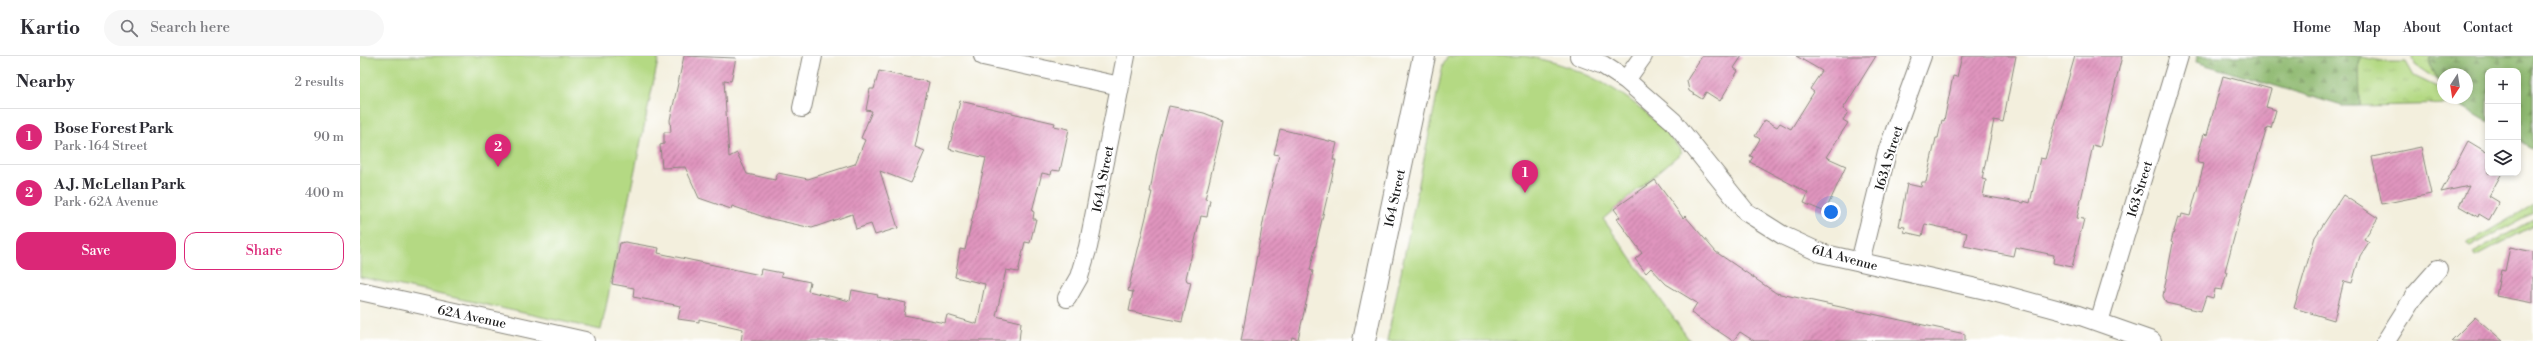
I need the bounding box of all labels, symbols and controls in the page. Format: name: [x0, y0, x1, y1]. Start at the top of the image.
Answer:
search box: [104, 10, 384, 46]
text: Kartio: [20, 16, 80, 40]
icon: search: [118, 17, 140, 39]
text: Search here: [150, 18, 230, 37]
text: Home: [2293, 19, 2331, 37]
text: Map: [2353, 19, 2381, 37]
text: About: [2403, 19, 2441, 37]
text: Contact: [2463, 19, 2513, 37]
north arrow: [2437, 68, 2473, 104]
map controls: [2485, 68, 2521, 176]
button: +: [2485, 68, 2521, 104]
text: Nearby: [16, 71, 75, 93]
text: 2 results: [295, 74, 344, 90]
button: −: [2485, 104, 2521, 140]
text: Bose Forest Park: [54, 119, 174, 138]
street label: 163A Street: [1871, 123, 1907, 193]
text: 1: [26, 129, 32, 145]
text: 90 m: [313, 129, 344, 145]
pin: 2: [485, 134, 511, 167]
text: Park · 164 Street: [54, 138, 148, 154]
button: layers: [2485, 140, 2521, 176]
street label: 164A Street: [1089, 144, 1117, 214]
street label: 163 Street: [2124, 159, 2156, 219]
pin: 1: [1512, 160, 1538, 193]
street label: 164 Street: [1381, 167, 1409, 229]
text: A.J. McLellan Park: [54, 175, 186, 194]
text: 2: [25, 185, 33, 201]
text: 400 m: [305, 185, 344, 201]
text: Park · 62A Avenue: [54, 194, 158, 210]
your location: [1821, 202, 1841, 222]
button: Save: [16, 232, 176, 270]
button: Share: [184, 232, 344, 270]
street label: 61A Avenue: [1810, 241, 1880, 275]
street label: 62A Avenue: [436, 302, 508, 332]

